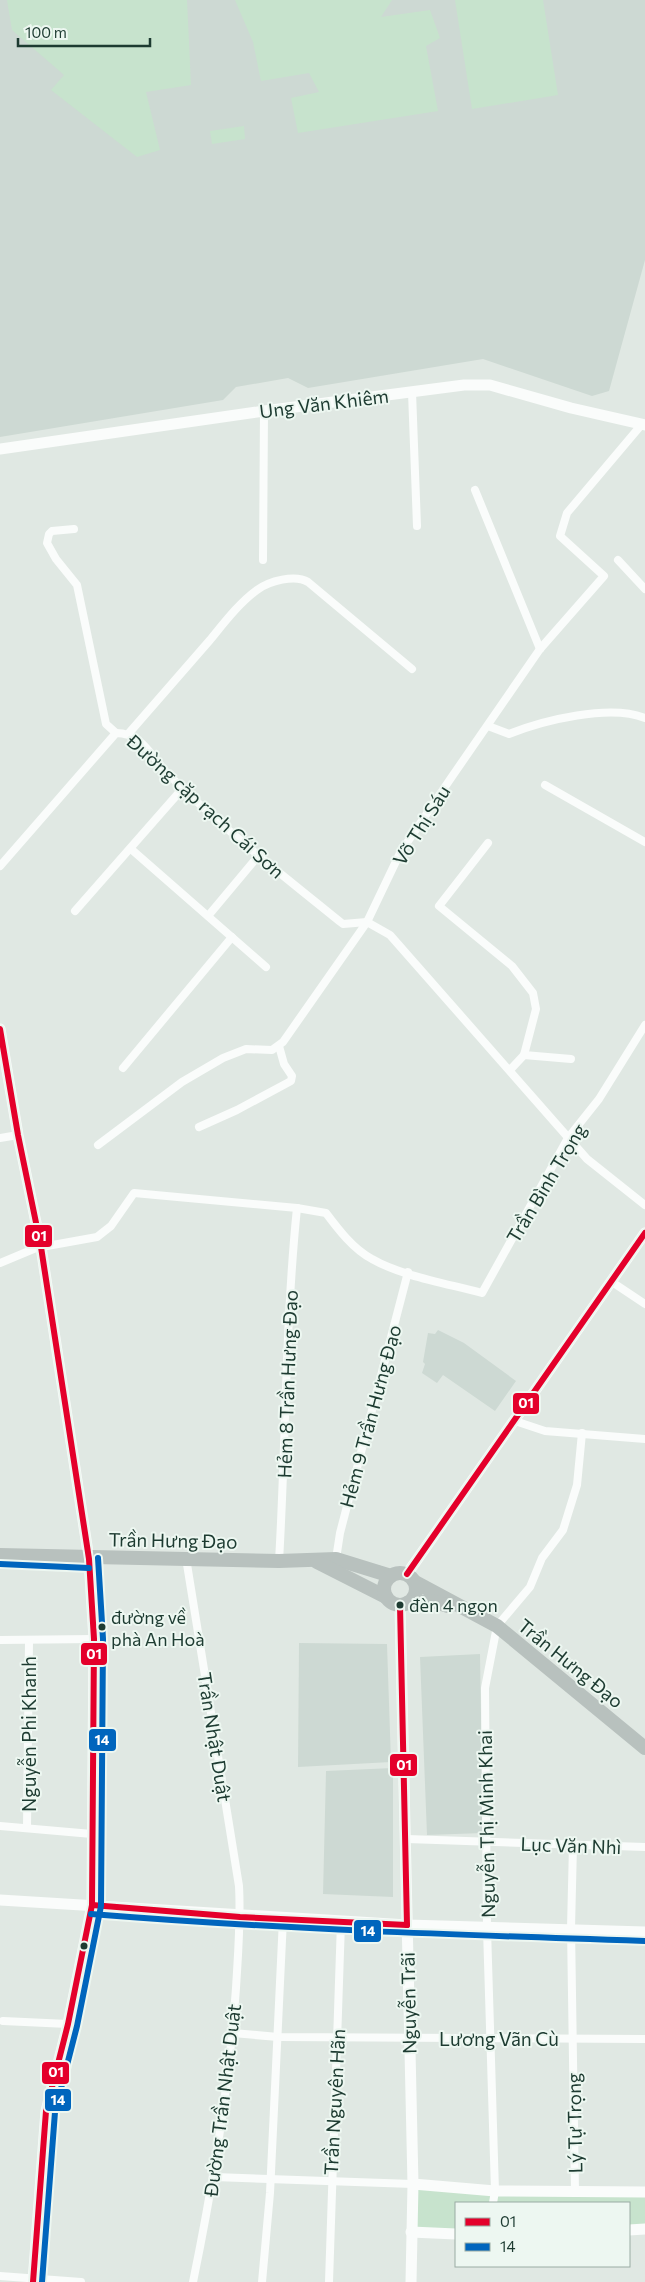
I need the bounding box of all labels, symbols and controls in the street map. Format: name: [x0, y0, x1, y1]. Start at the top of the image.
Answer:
scale bar: [18, 15, 150, 47]
text: 100 m: [25, 23, 67, 41]
street label: Ung Văn Khiêm: [258, 384, 390, 422]
street label: Đường cặp rạch Cái Sơn: [122, 729, 289, 883]
street label: Võ Thị Sáu: [387, 781, 455, 869]
street label: Trần Bình Trọng: [501, 1119, 591, 1247]
line badge: 01: [24, 1224, 53, 1248]
text: 01: [31, 1227, 47, 1244]
street label: Hẻm 8 Trần Hưng Đạo: [272, 1289, 302, 1479]
street label: Hẻm 9 Trần Hưng Đạo: [335, 1322, 405, 1510]
line badge: 01: [512, 1392, 540, 1415]
text: 01: [518, 1394, 534, 1411]
street label: Trần Hưng Đạo: [108, 1527, 238, 1553]
place label: đèn 4 ngọn: [409, 1594, 498, 1616]
marker: đèn 4 ngọn: [395, 1600, 405, 1610]
place label: đường về phà An Hoà: [111, 1606, 205, 1650]
street label: Trần Hưng Đạo: [514, 1614, 628, 1712]
marker: đường về phà An Hoà: [97, 1622, 107, 1632]
line badge: 01: [80, 1642, 108, 1666]
text: 01: [86, 1645, 102, 1662]
street label: Nguyễn Phi Khanh: [17, 1656, 40, 1812]
street label: Trần Nhật Duật: [193, 1670, 237, 1804]
line badge: 14: [88, 1728, 117, 1752]
street label: Nguyễn Thị Minh Khai: [473, 1730, 499, 1918]
text: 14: [95, 1731, 110, 1748]
line badge: 01: [389, 1753, 418, 1777]
text: 01: [396, 1756, 412, 1773]
street label: Lục Văn Nhì: [520, 1832, 622, 1858]
line badge: 14: [353, 1919, 382, 1943]
text: 14: [361, 1922, 376, 1939]
unlabelled marker: [79, 1941, 89, 1951]
street label: Nguyễn Trãi: [396, 1952, 420, 2054]
street label: Đường Trần Nhật Duật: [199, 2002, 245, 2199]
street label: Lương Vãn Cù: [439, 2027, 559, 2050]
street label: Trần Nguyên Hãn: [319, 2028, 349, 2176]
line badge: 01: [41, 2061, 70, 2085]
text: 01: [48, 2063, 64, 2080]
street label: Lý Tự Trọng: [562, 2073, 586, 2173]
line badge: 14: [44, 2088, 72, 2112]
text: 14: [51, 2091, 66, 2108]
legend: [455, 2202, 630, 2267]
text: 01: [500, 2212, 516, 2230]
text: 14: [500, 2237, 515, 2255]

